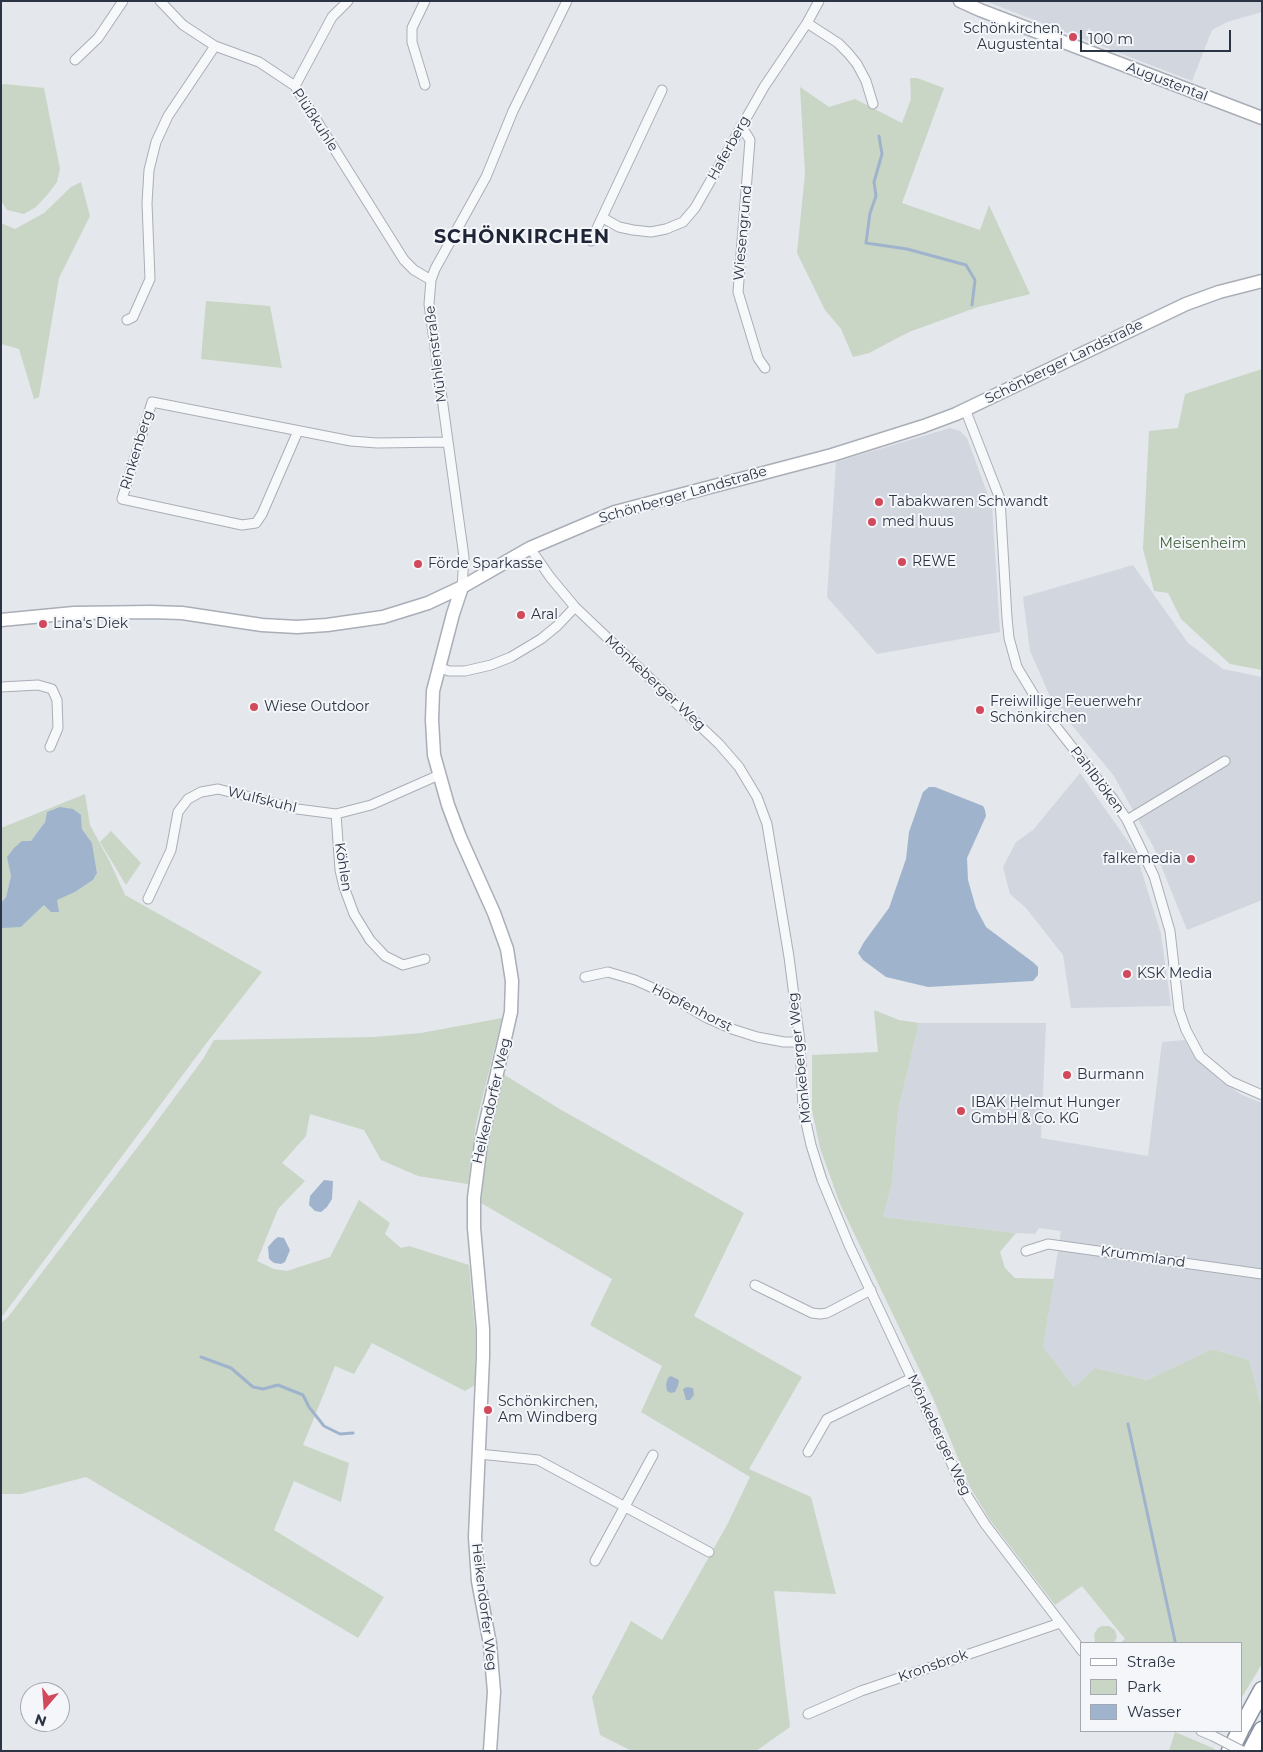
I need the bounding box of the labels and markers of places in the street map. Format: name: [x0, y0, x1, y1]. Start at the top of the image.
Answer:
place label: Schönkirchen, Augustental: [963, 21, 1063, 54]
marker: Schönkirchen, Augustental: [1067, 31, 1079, 43]
place label: Tabakwaren Schwandt: [889, 494, 1048, 510]
marker: Tabakwaren Schwandt: [873, 496, 885, 508]
place label: med huus: [882, 514, 954, 530]
marker: med huus: [866, 516, 878, 528]
place label: REWE: [912, 554, 956, 570]
place label: Förde Sparkasse: [428, 556, 543, 572]
marker: REWE: [896, 556, 908, 568]
marker: Förde Sparkasse: [412, 558, 424, 570]
place label: Aral: [531, 607, 558, 623]
marker: Aral: [515, 609, 527, 621]
place label: Lina's Diek: [53, 616, 128, 632]
marker: Lina's Diek: [37, 618, 49, 630]
place label: Freiwillige Feuerwehr Schönkirchen: [990, 694, 1142, 726]
place label: Wiese Outdoor: [264, 699, 370, 715]
marker: Wiese Outdoor: [248, 701, 260, 713]
marker: Freiwillige Feuerwehr Schönkirchen: [974, 704, 986, 716]
place label: falkemedia: [1103, 851, 1181, 867]
marker: falkemedia: [1185, 853, 1197, 865]
place label: KSK Media: [1137, 966, 1212, 982]
marker: KSK Media: [1121, 968, 1133, 980]
place label: Burmann: [1077, 1067, 1145, 1083]
marker: Burmann: [1061, 1069, 1073, 1081]
place label: IBAK Helmut Hunger GmbH & Co. KG: [971, 1095, 1121, 1128]
marker: IBAK Helmut Hunger GmbH & Co. KG: [955, 1105, 967, 1117]
place label: Schönkirchen, Am Windberg: [498, 1394, 598, 1426]
marker: Schönkirchen, Am Windberg: [482, 1404, 494, 1416]

